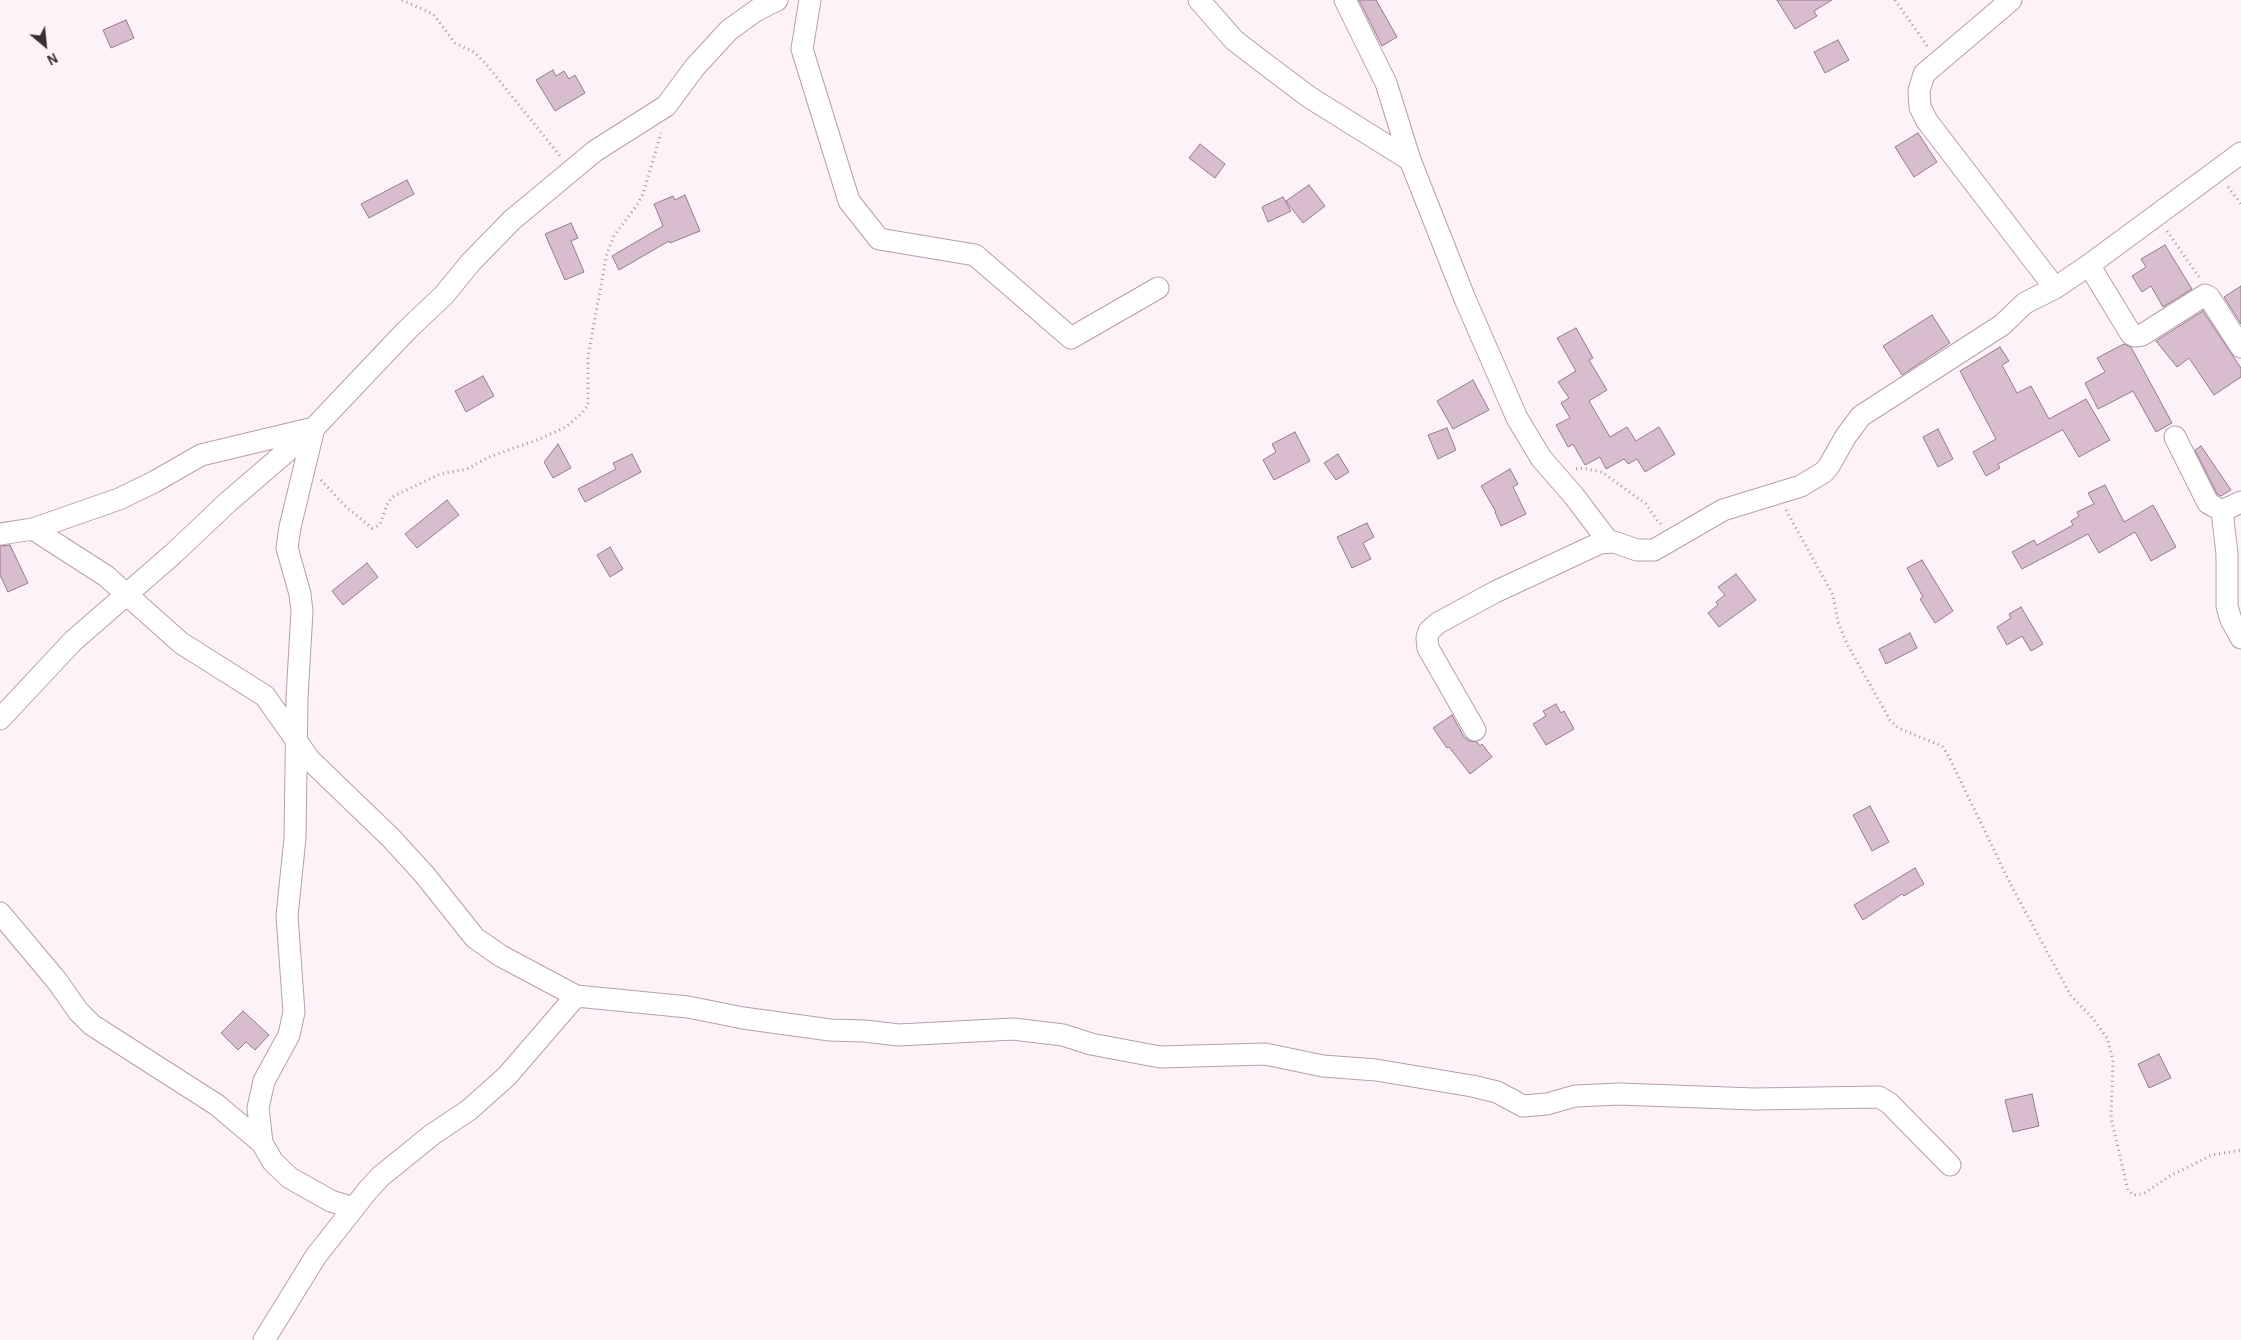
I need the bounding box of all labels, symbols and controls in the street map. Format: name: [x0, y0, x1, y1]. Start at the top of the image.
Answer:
north arrow: [20, 20, 70, 70]
text: N: [44, 50, 60, 67]

